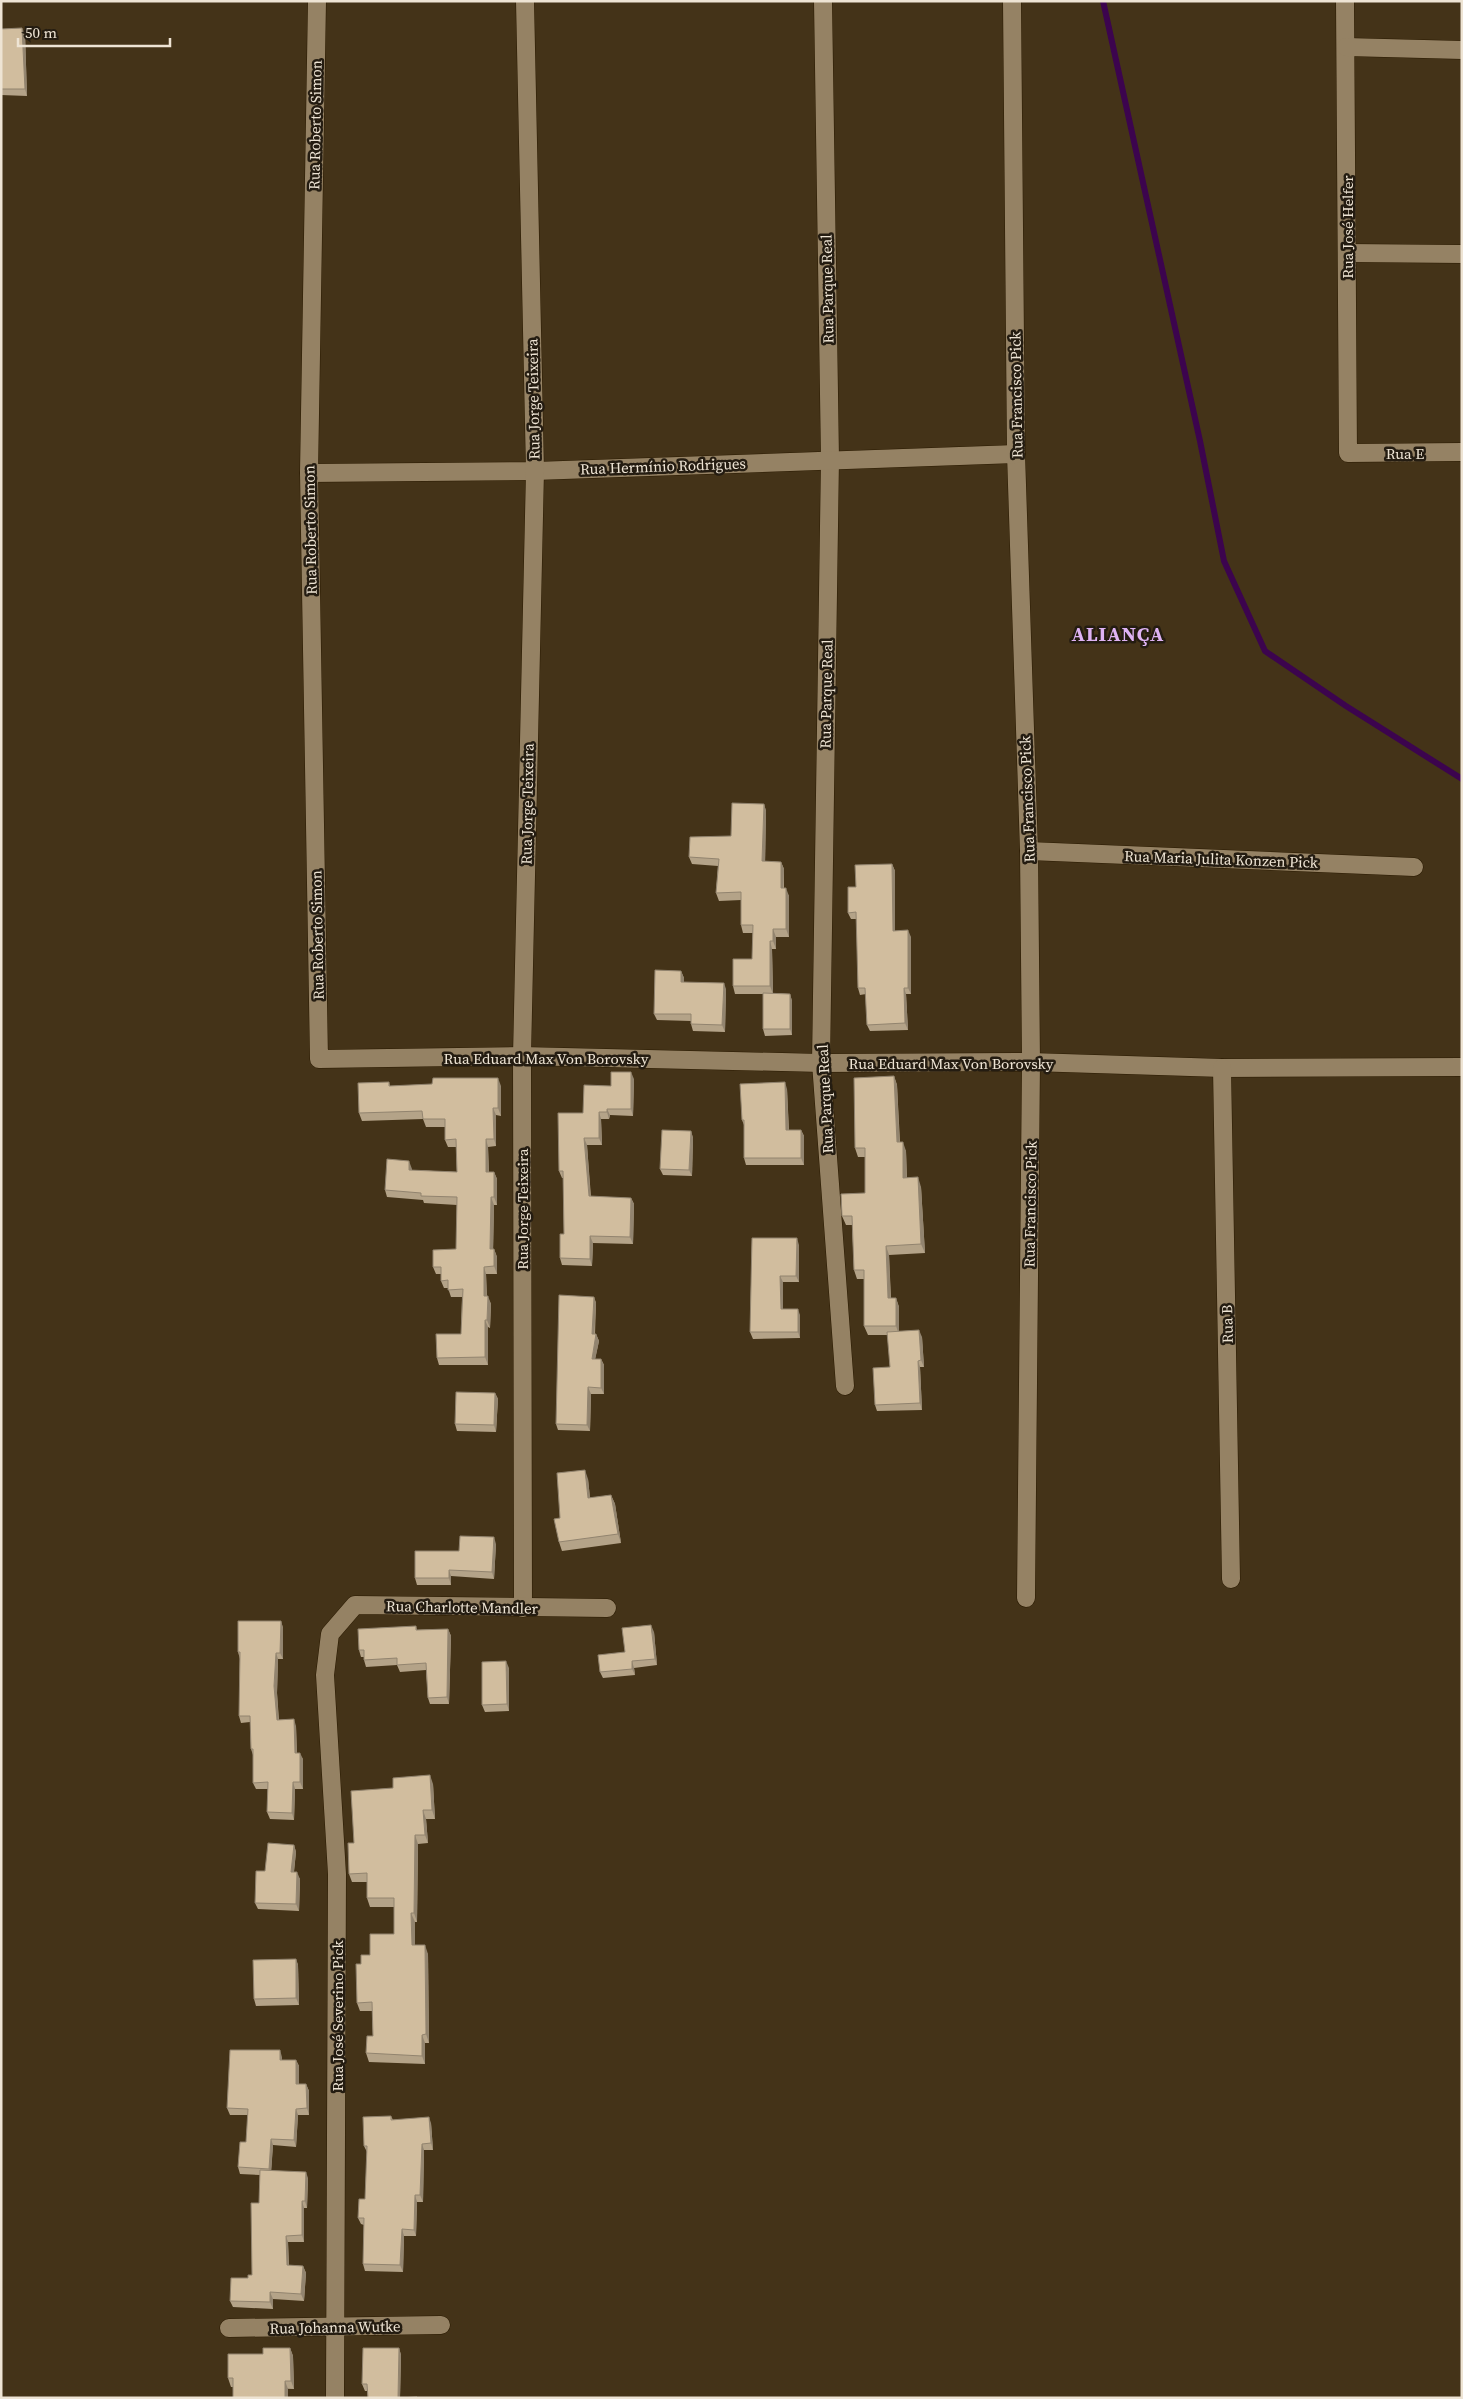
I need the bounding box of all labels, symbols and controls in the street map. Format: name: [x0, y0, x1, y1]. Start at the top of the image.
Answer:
scale bar: [18, 15, 170, 47]
text: 50 m: [25, 22, 57, 43]
street label: Rua Roberto Simon: [303, 60, 327, 190]
street label: Rua José Helfer: [1337, 175, 1358, 279]
street label: Rua Parque Real: [816, 234, 838, 344]
street label: Rua Francisco Pick: [1004, 331, 1028, 459]
street label: Rua Jorge Teixeira: [521, 338, 545, 460]
street label: Rua E: [1386, 443, 1424, 464]
street label: Rua Hermínio Rodrigues: [580, 453, 746, 479]
street label: Rua Roberto Simon: [298, 465, 322, 595]
district label: ALIANÇA: [1071, 620, 1165, 648]
street label: Rua Parque Real: [815, 639, 837, 749]
street label: Rua Francisco Pick: [1014, 734, 1040, 863]
street label: Rua Jorge Teixeira: [515, 743, 539, 865]
street label: Rua Maria Julita Konzen Pick: [1124, 845, 1319, 873]
street label: Rua Roberto Simon: [305, 870, 329, 1000]
street label: Rua Parque Real: [812, 1043, 838, 1154]
street label: Rua Eduard Max Von Borovsky: [444, 1048, 649, 1069]
street label: Rua Eduard Max Von Borovsky: [849, 1053, 1054, 1074]
street label: Rua Francisco Pick: [1018, 1140, 1042, 1268]
street label: Rua Jorge Teixeira: [512, 1148, 533, 1270]
street label: Rua B: [1216, 1304, 1238, 1344]
street label: Rua Charlotte Mandler: [386, 1595, 539, 1619]
street label: Rua José Severino Pick: [327, 1940, 348, 2092]
street label: Rua Johanna Wutke: [269, 2315, 401, 2339]

